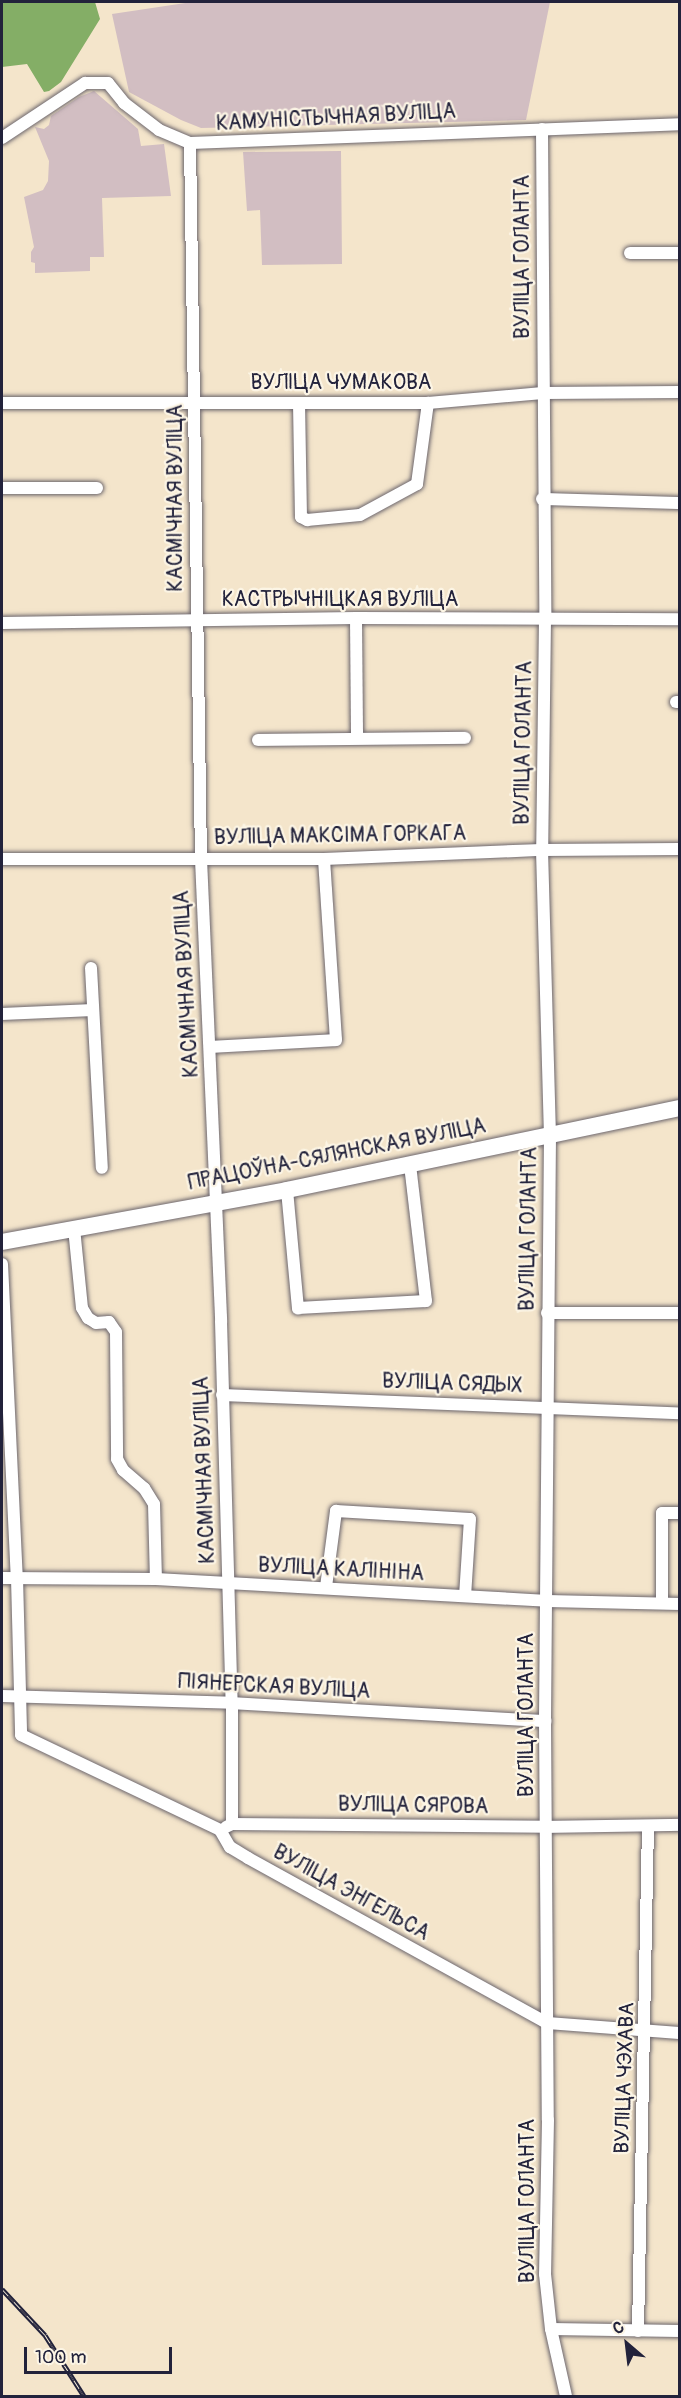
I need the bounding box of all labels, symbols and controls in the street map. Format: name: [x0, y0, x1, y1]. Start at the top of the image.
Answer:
street label: КАМУНІСТЫЧНАЯ ВУЛІЦА: [215, 99, 457, 137]
street label: ВУЛІЦА ГОЛАНТА: [510, 175, 536, 339]
street label: ВУЛІЦА ЧУМАКОВА: [251, 370, 431, 396]
street label: КАСМІЧНАЯ ВУЛІЦА: [163, 404, 189, 592]
street label: КАСТРЫЧНІЦКАЯ ВУЛІЦА: [222, 587, 458, 613]
street label: ВУЛІЦА ГОЛАНТА: [510, 661, 538, 825]
street label: ВУЛІЦА МАКСІМА ГОРКАГА: [214, 821, 466, 851]
street label: КАСМІЧНАЯ ВУЛІЦА: [170, 890, 204, 1078]
street label: ПРАЦОЎНА-СЯЛЯНСКАЯ ВУЛІЦА: [186, 1114, 488, 1196]
street label: ВУЛІЦА ГОЛАНТА: [515, 1147, 543, 1311]
street label: ВУЛІЦА СЯДЫХ: [381, 1369, 523, 1399]
street label: КАСМІЧНАЯ ВУЛІЦА: [189, 1376, 221, 1564]
street label: ВУЛІЦА КАЛІНІНА: [257, 1553, 425, 1587]
street label: ВУЛІЦА ГОЛАНТА: [514, 1633, 540, 1797]
street label: ПІЯНЕРСКАЯ ВУЛІЦА: [177, 1669, 371, 1705]
street label: ВУЛІЦА СЯРОВА: [338, 1792, 488, 1820]
street label: ВУЛІЦА ЭНГЕЛЬСА: [268, 1840, 434, 1946]
street label: ВУЛІЦА ЧЭХАВА: [610, 2002, 640, 2154]
street label: ВУЛІЦА ГОЛАНТА: [515, 2119, 541, 2283]
north arrow: [597, 2314, 657, 2374]
text: С: [609, 2317, 628, 2339]
scale bar: [27, 2335, 176, 2373]
text: 100 m: [35, 2346, 87, 2369]

